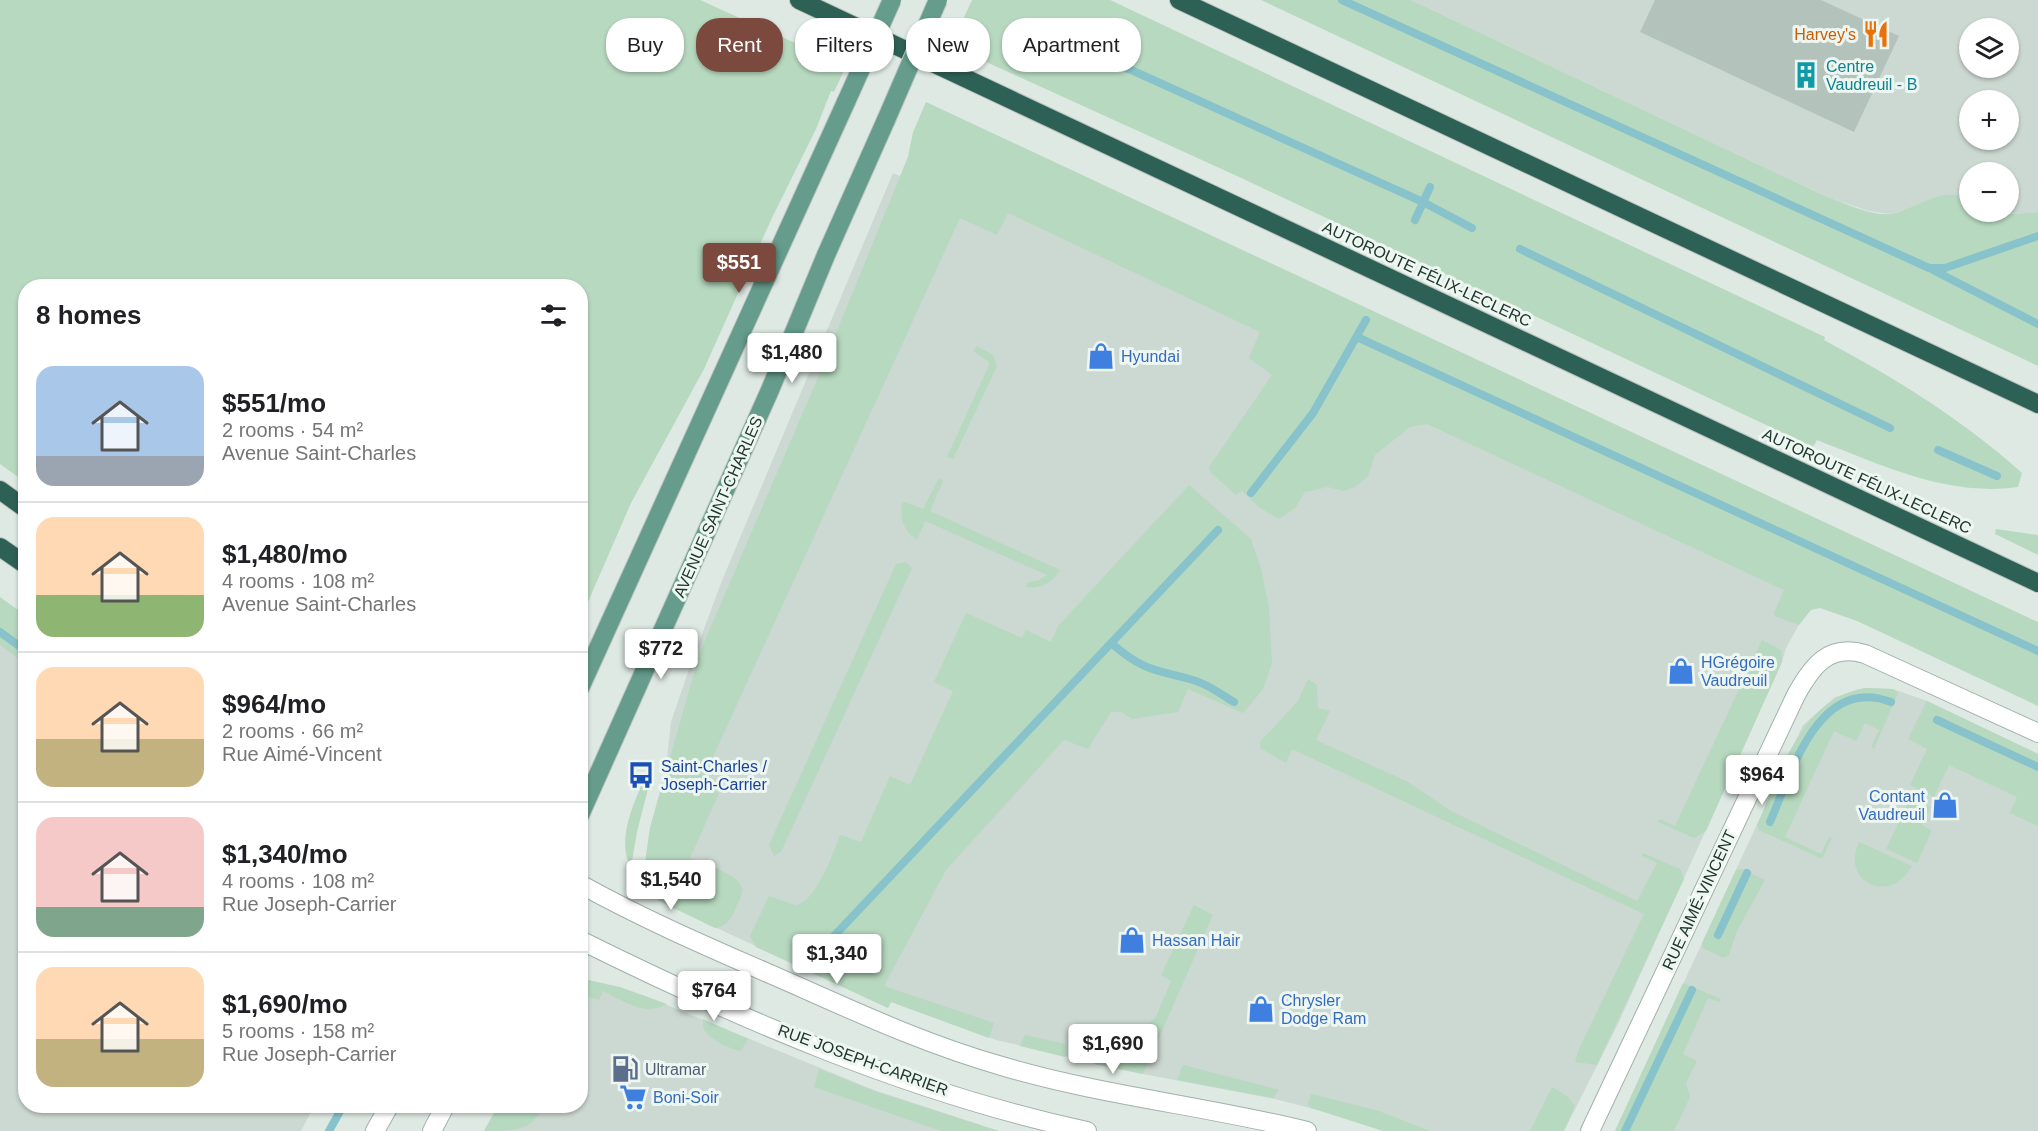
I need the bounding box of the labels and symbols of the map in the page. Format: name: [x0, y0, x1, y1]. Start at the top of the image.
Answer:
restaurant icon: Harvey's: [1861, 19, 1891, 49]
place label: Harvey's: [1794, 26, 1856, 43]
place label: Centre Vaudreuil - B: [1826, 58, 1917, 93]
building icon: Centre Vaudreuil - B: [1791, 60, 1821, 90]
street label: AUTOROUTE FÉLIX-LECLERC: [1320, 217, 1534, 330]
pin: $551: [703, 243, 775, 294]
pin: $1,480: [743, 333, 841, 384]
shop icon: Hyundai: [1086, 341, 1116, 371]
place label: Hyundai: [1121, 348, 1180, 365]
street label: AVENUE SAINT-CHARLES: [670, 414, 766, 600]
street label: AUTOROUTE FÉLIX-LECLERC: [1760, 424, 1974, 537]
pin: $772: [625, 629, 697, 680]
place label: HGrégoire Vaudreuil: [1701, 654, 1775, 689]
shop icon: HGrégoire Vaudreuil: [1666, 656, 1696, 686]
pin: $964: [1726, 755, 1798, 806]
place label: Saint-Charles / Joseph-Carrier: [661, 758, 767, 793]
bus stop icon: Saint-Charles / Joseph-Carrier: [626, 760, 656, 790]
place label: Contant Vaudreuil: [1859, 788, 1926, 823]
shop icon: Contant Vaudreuil: [1930, 790, 1960, 820]
street label: RUE AIMÉ-VINCENT: [1658, 827, 1739, 972]
pin: $1,540: [622, 860, 720, 911]
shop icon: Hassan Hair: [1117, 925, 1147, 955]
place label: Hassan Hair: [1152, 932, 1241, 949]
pin: $1,340: [788, 934, 886, 985]
pin: $764: [678, 971, 750, 1022]
place label: Chrysler Dodge Ram: [1281, 992, 1366, 1027]
shop icon: Chrysler Dodge Ram: [1246, 994, 1276, 1024]
street label: RUE JOSEPH-CARRIER: [776, 1021, 950, 1099]
pin: $1,690: [1064, 1024, 1162, 1075]
fuel station icon: Ultramar: [610, 1054, 640, 1084]
place label: Ultramar: [645, 1061, 707, 1078]
supermarket icon: Boni-Soir: [618, 1082, 648, 1112]
place label: Boni-Soir: [653, 1089, 719, 1106]

